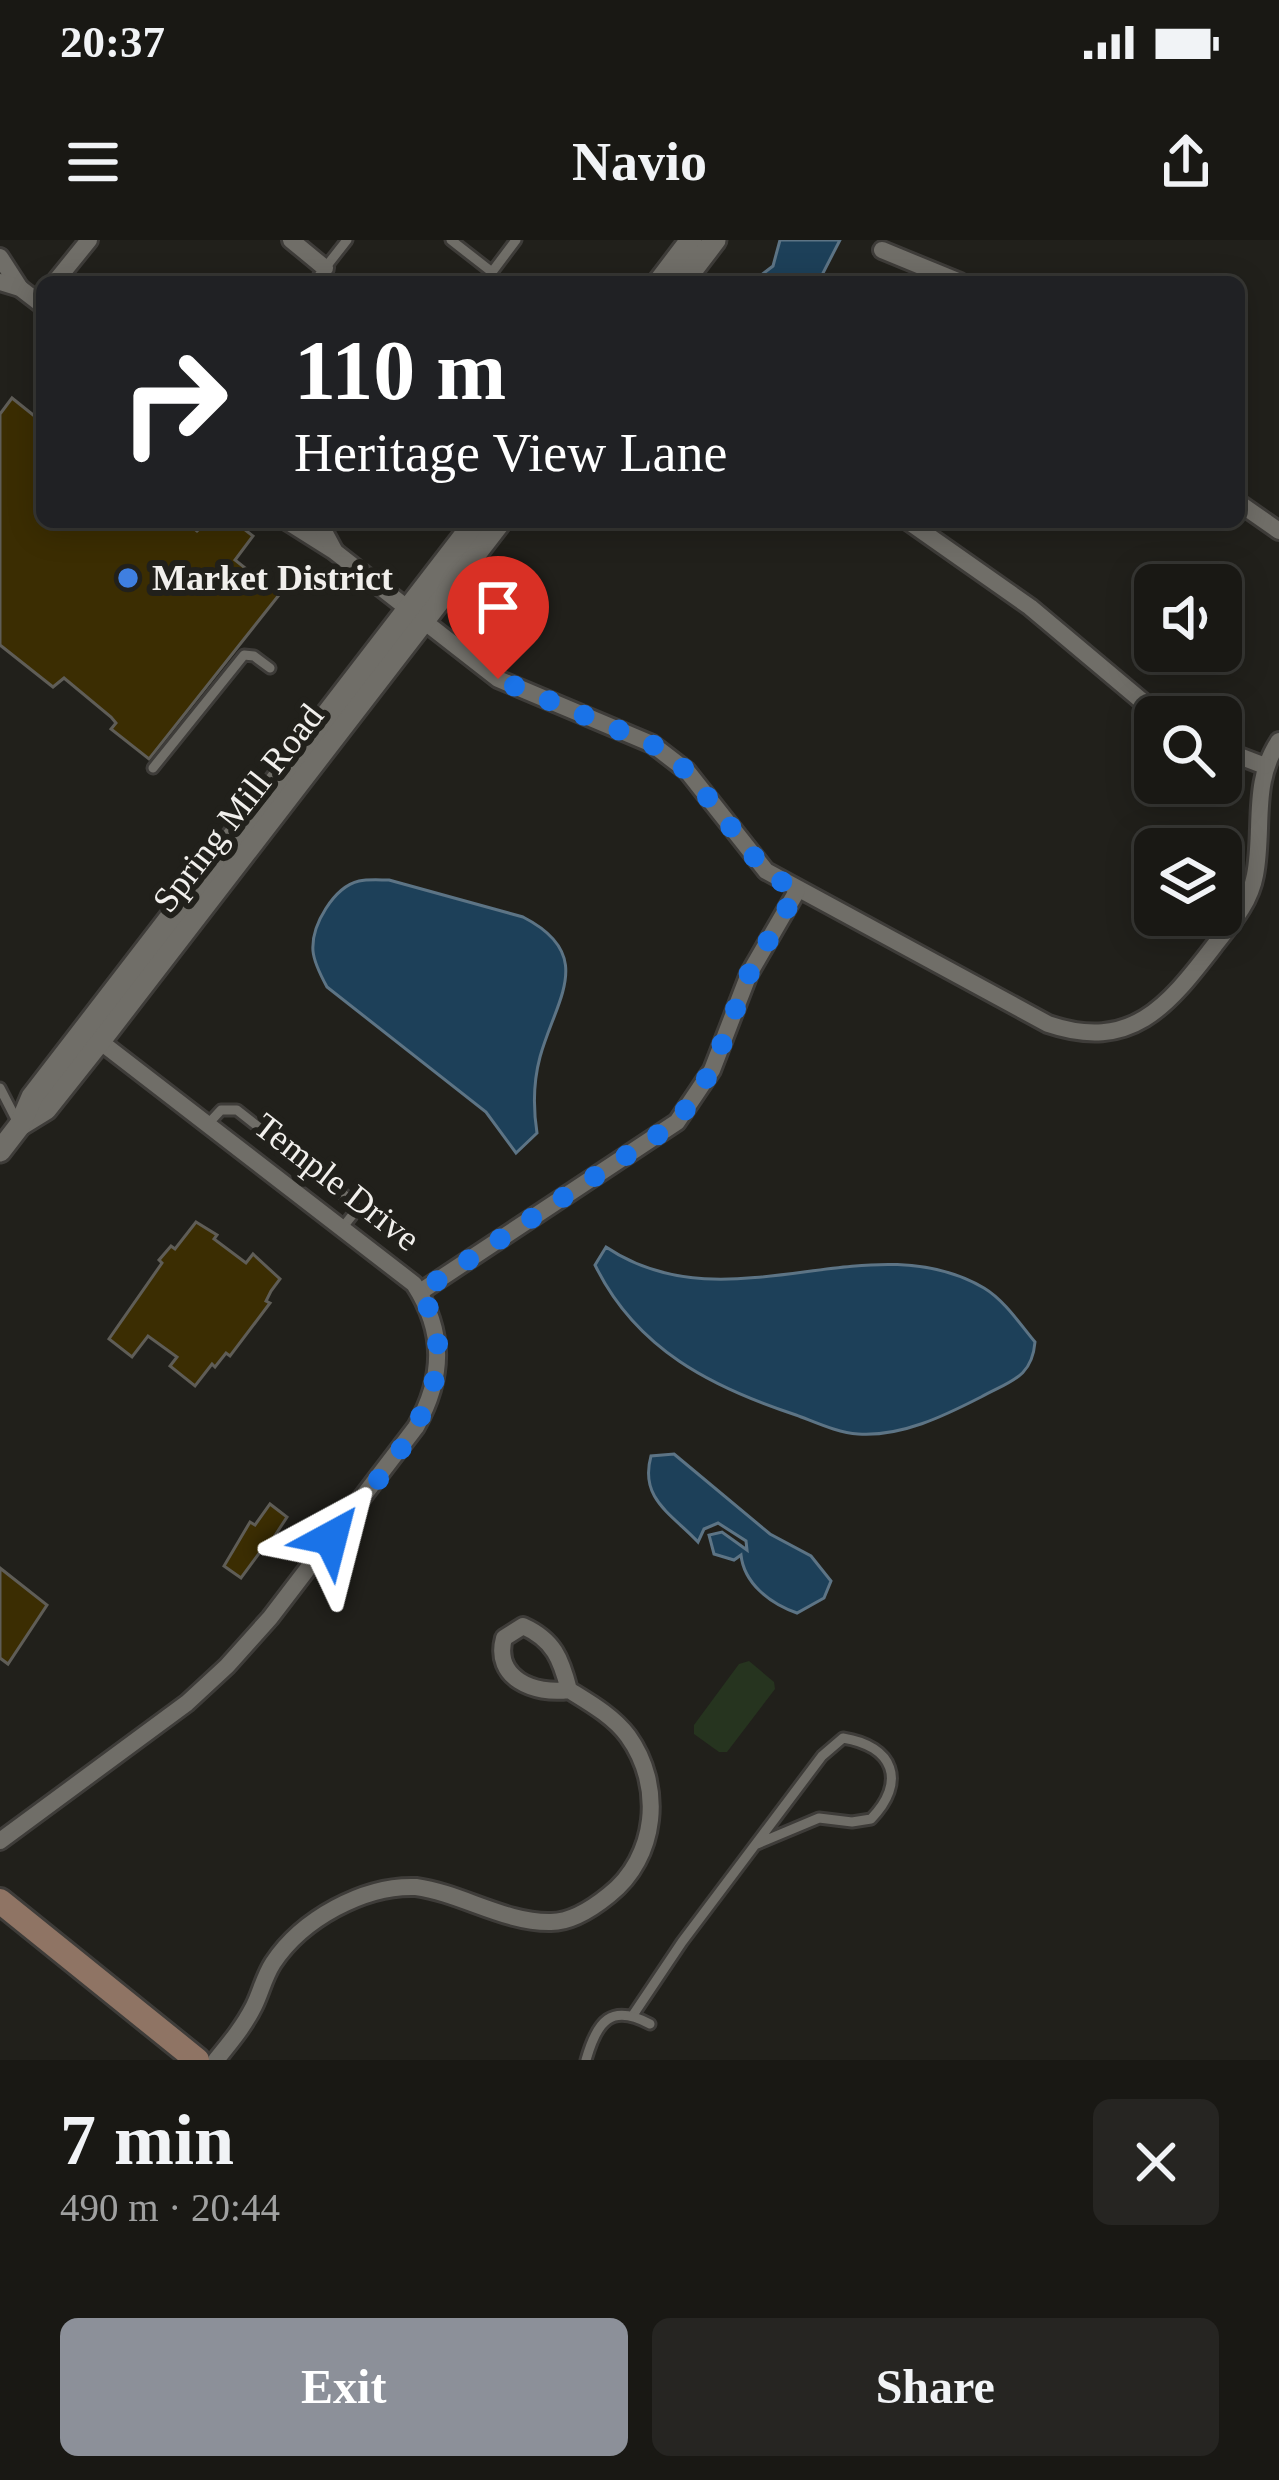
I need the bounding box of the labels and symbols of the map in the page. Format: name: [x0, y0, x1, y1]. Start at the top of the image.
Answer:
pin: [447, 556, 549, 679]
place label: Market District: [152, 558, 393, 598]
marker: Market District: [115, 565, 141, 591]
street label: Spring Mill Road: [145, 696, 331, 920]
street label: Temple Drive: [247, 1105, 427, 1259]
position arrow: [268, 1475, 394, 1601]

